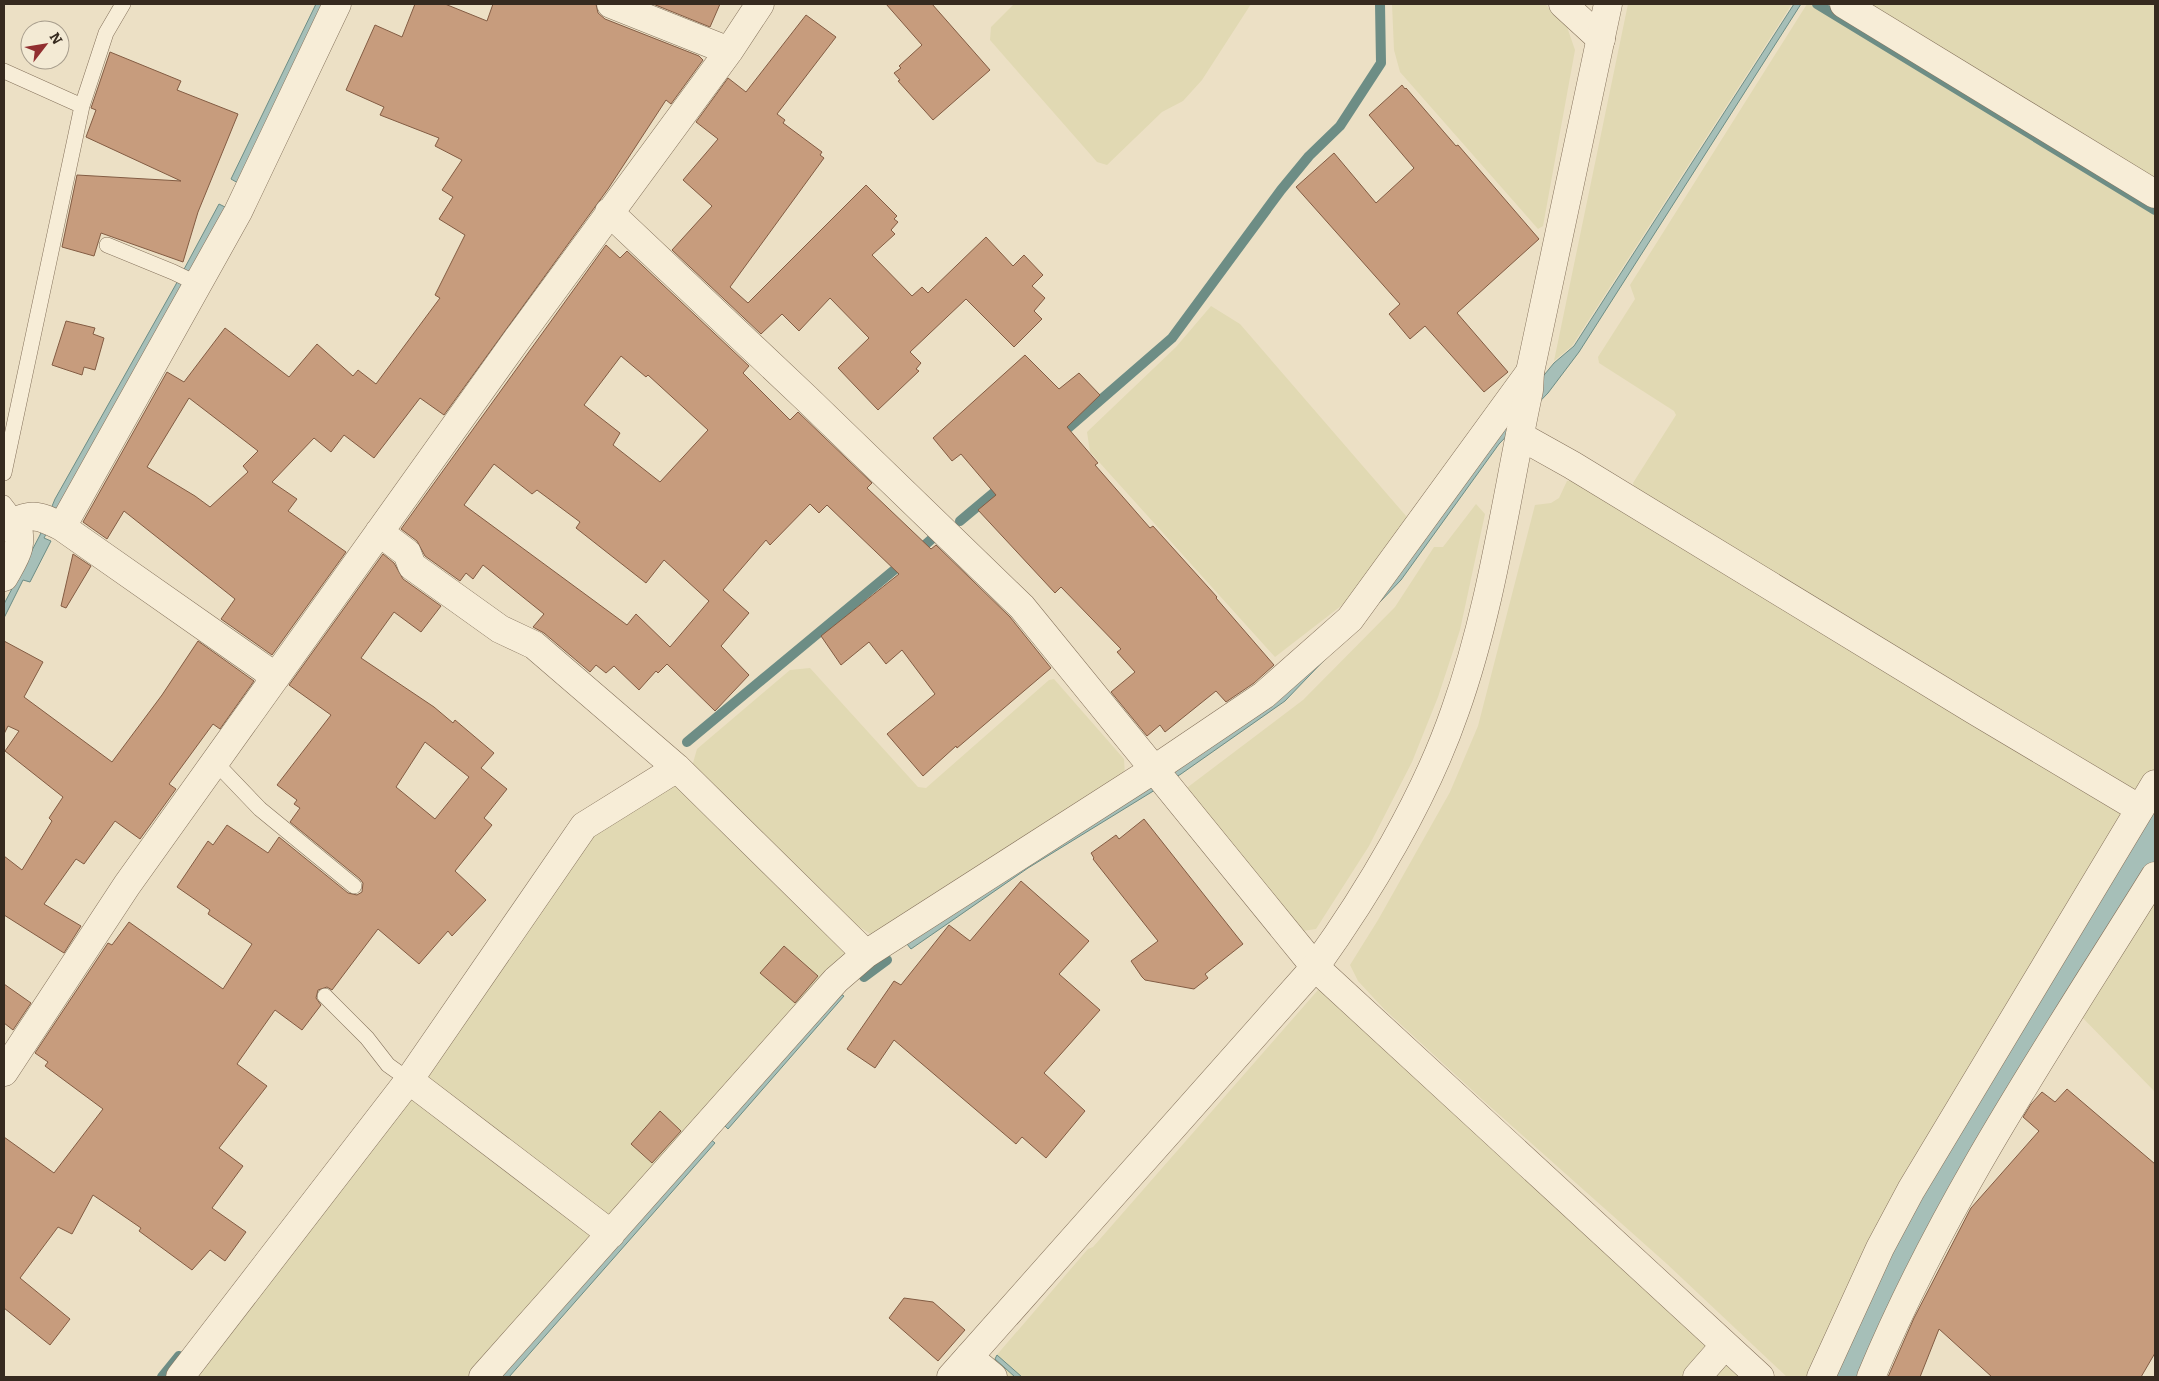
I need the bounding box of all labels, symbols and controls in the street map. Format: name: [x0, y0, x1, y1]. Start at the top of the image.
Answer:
north arrow: [20, 20, 70, 70]
text: N: [46, 30, 66, 48]

